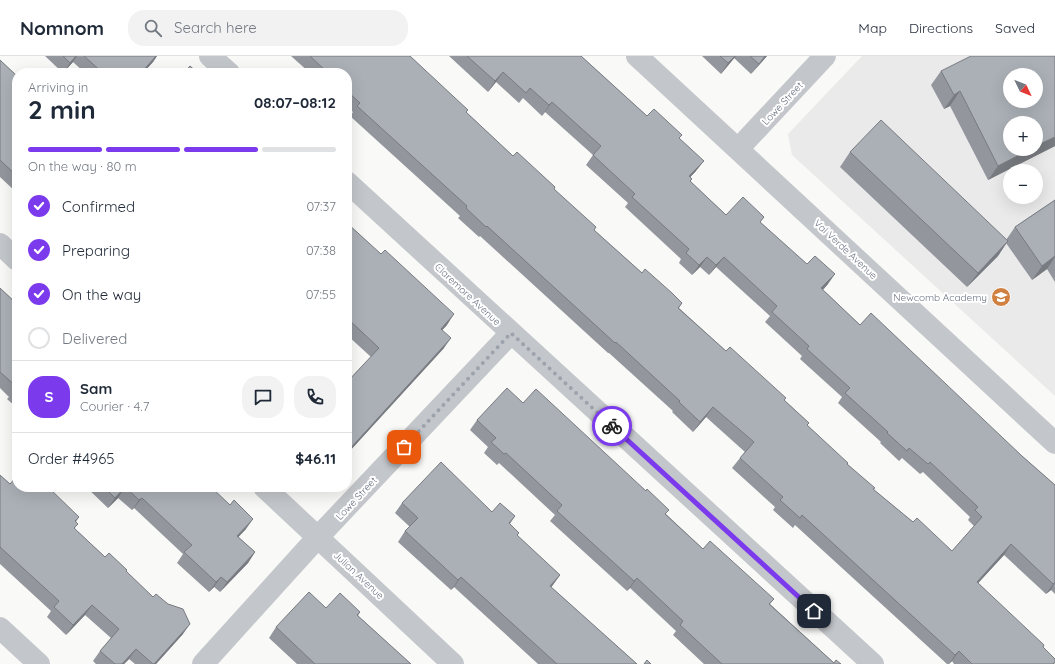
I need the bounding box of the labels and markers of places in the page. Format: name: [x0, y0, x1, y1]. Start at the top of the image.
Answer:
school or university icon: Newcomb Academy: [990, 286, 1012, 308]
place label: Newcomb Academy: [893, 291, 987, 304]
pin: [387, 430, 421, 464]
pin: [797, 594, 831, 628]

